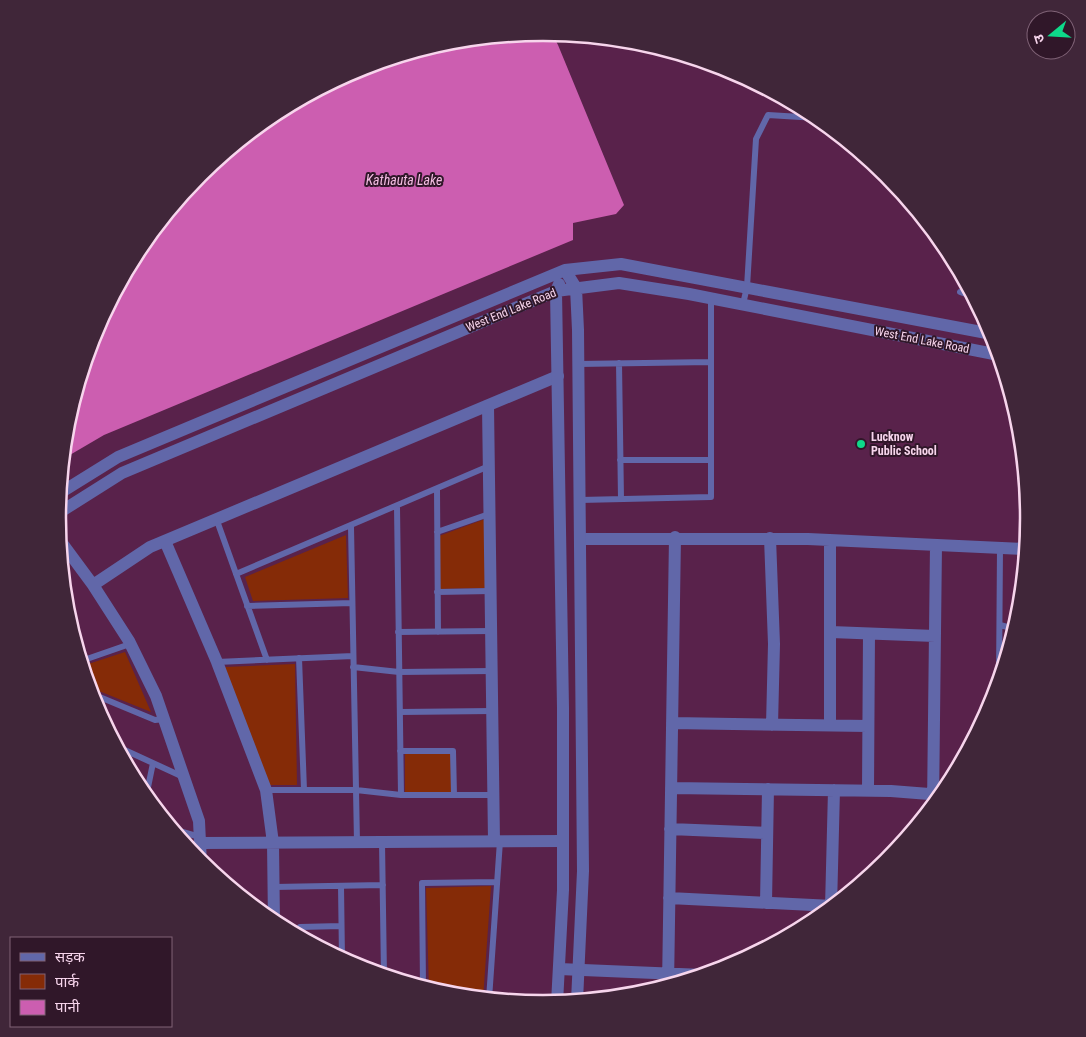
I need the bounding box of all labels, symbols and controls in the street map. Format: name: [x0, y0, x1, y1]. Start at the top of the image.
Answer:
north arrow: [1026, 10, 1076, 60]
text: उ: [1030, 32, 1048, 45]
water label: Kathauta Lake: [366, 172, 442, 188]
street label: West End Lake Road: [464, 286, 558, 334]
street label: West End Lake Road: [874, 324, 971, 356]
place label: Lucknow Public School: [871, 430, 937, 458]
marker: Lucknow Public School: [855, 438, 867, 450]
legend: [10, 937, 172, 1027]
text: सड़क: [55, 948, 85, 966]
text: पार्क: [55, 973, 79, 991]
text: पानी: [55, 998, 81, 1016]

